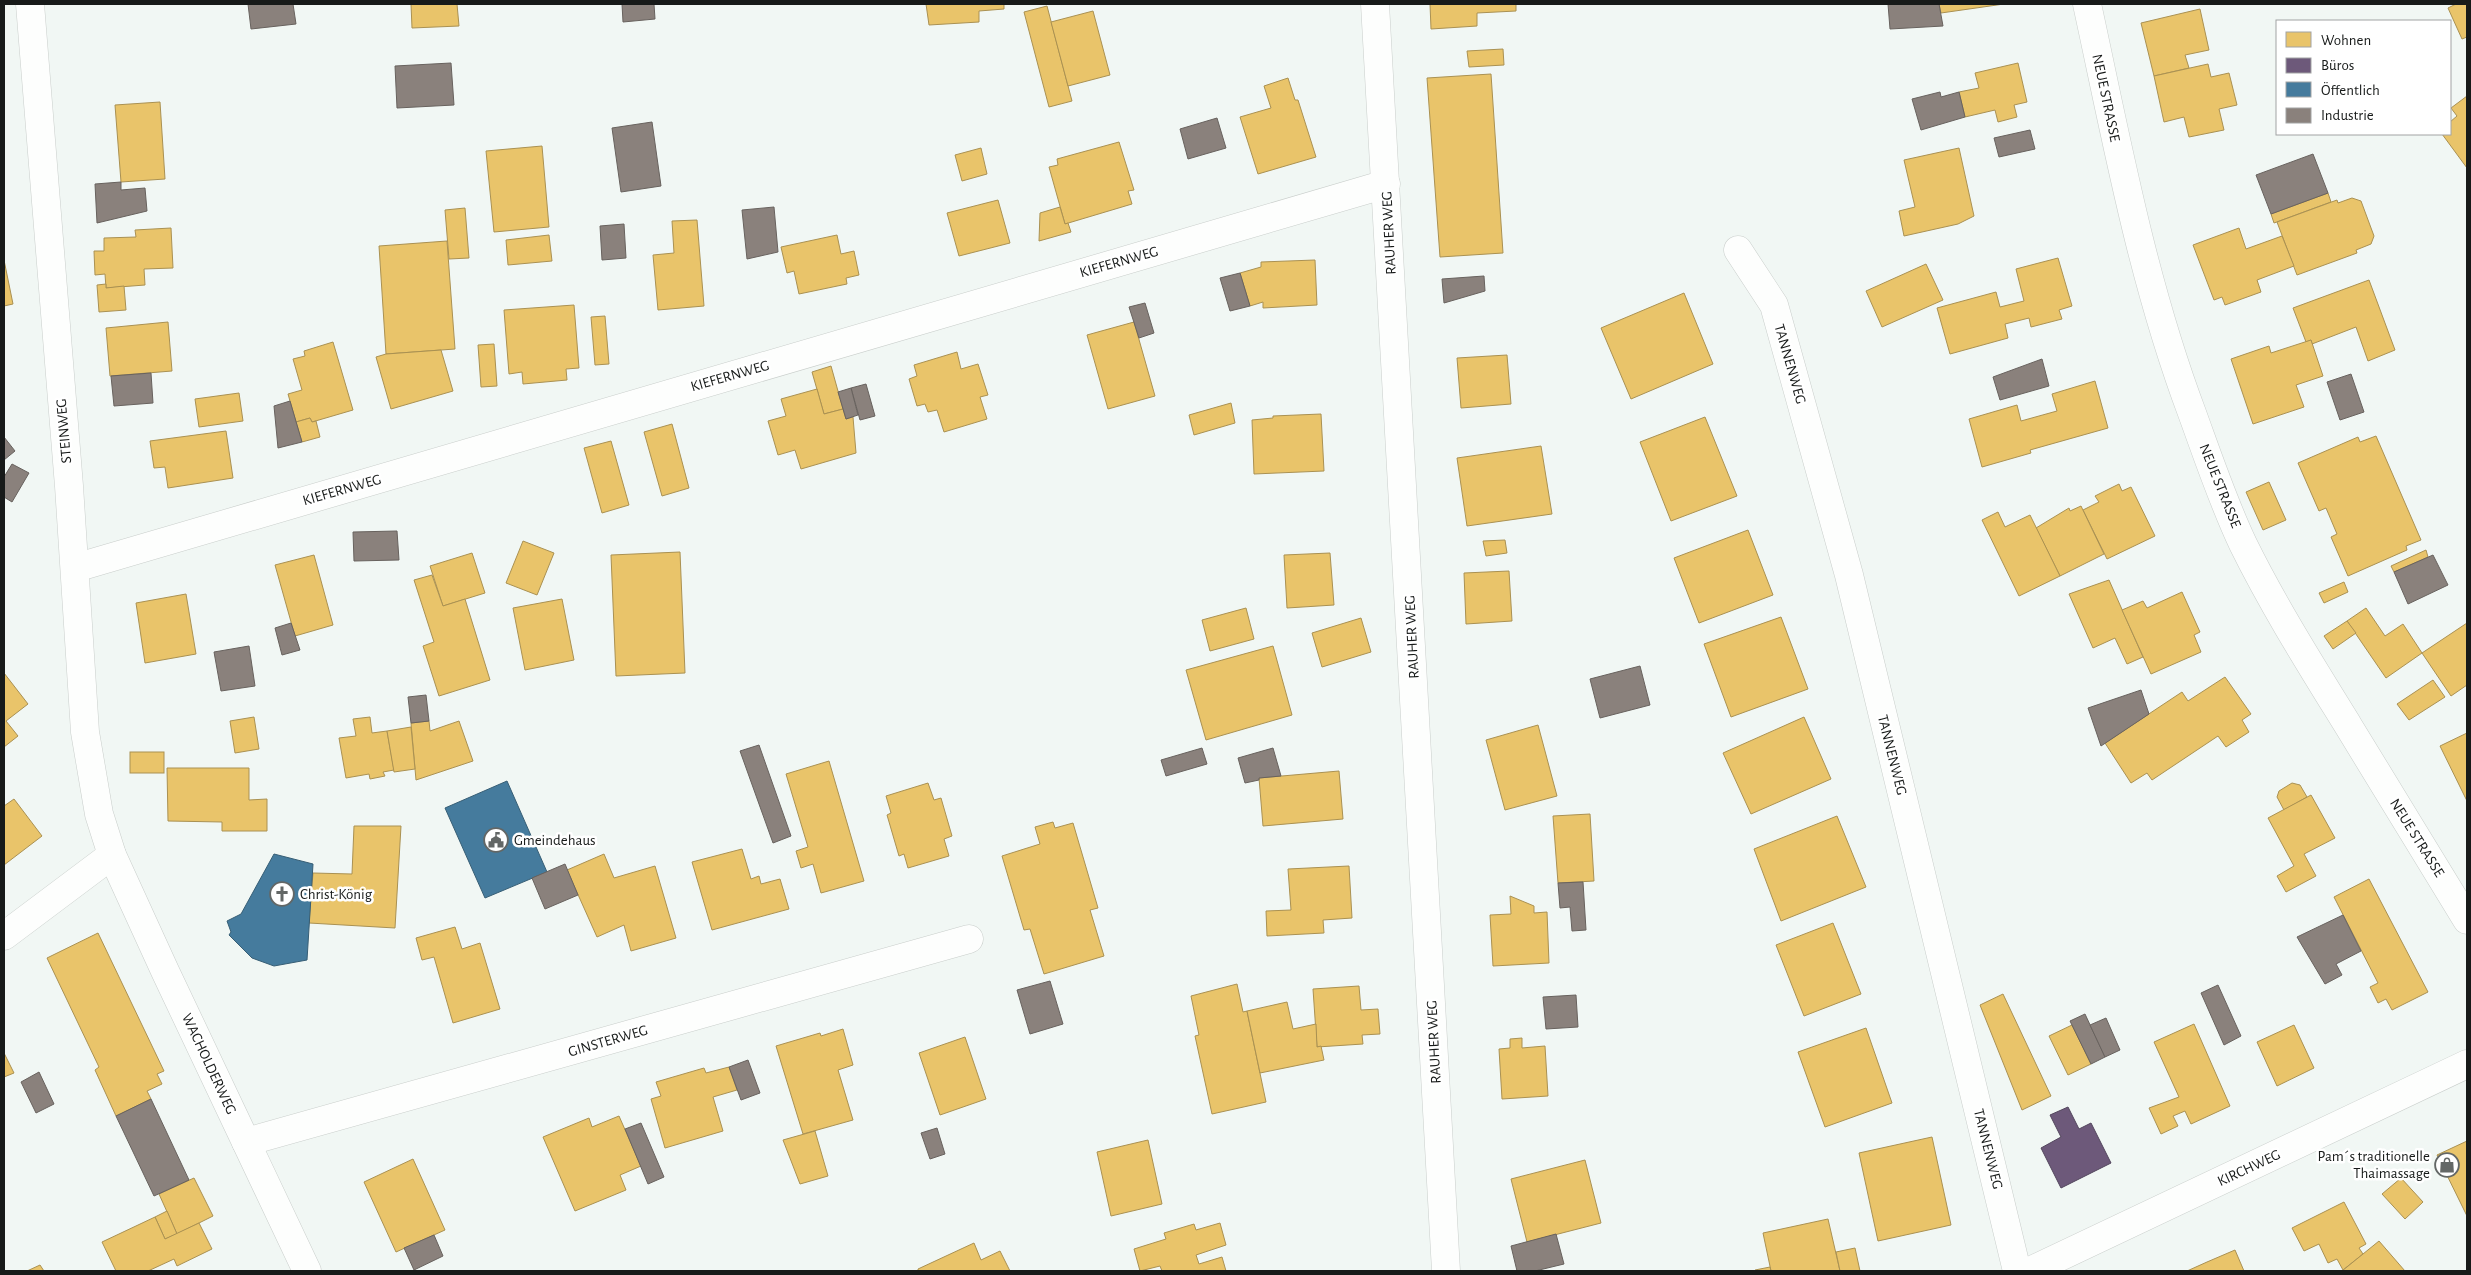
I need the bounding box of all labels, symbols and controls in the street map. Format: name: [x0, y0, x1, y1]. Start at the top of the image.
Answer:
legend: [2276, 20, 2451, 135]
text: Wohnen: [2321, 33, 2371, 48]
street label: NEUE STRASSE: [2089, 53, 2123, 143]
text: Büros: [2321, 58, 2354, 73]
text: Öffentlich: [2321, 81, 2380, 98]
text: Industrie: [2321, 108, 2374, 123]
street label: RAUHER WEG: [1379, 191, 1399, 275]
street label: KIEFERNWEG: [1078, 244, 1160, 280]
street label: TANNENWEG: [1771, 322, 1809, 406]
street label: KIEFERNWEG: [689, 358, 771, 394]
street label: STEINWEG: [54, 398, 74, 464]
street label: NEUE STRASSE: [2196, 442, 2244, 530]
street label: KIEFERNWEG: [301, 472, 383, 508]
street label: RAUHER WEG: [1402, 595, 1422, 679]
street label: TANNENWEG: [1875, 713, 1909, 797]
street label: NEUE STRASSE: [2387, 796, 2447, 880]
public building icon: Gmeindehaus: [483, 827, 509, 853]
place label: Gmeindehaus: [514, 833, 596, 848]
church icon: Christ-König: [269, 881, 295, 907]
place label: Christ-König: [300, 887, 373, 902]
street label: RAUHER WEG: [1424, 1000, 1444, 1084]
street label: WACHOLDERWEG: [179, 1011, 239, 1117]
street label: GINSTERWEG: [566, 1022, 650, 1060]
street label: TANNENWEG: [1971, 1107, 2005, 1191]
street label: KIRCHWEG: [2215, 1147, 2283, 1189]
place label: Pam´s traditionelle Thaimassage: [2318, 1149, 2430, 1181]
shop icon: Pam´s traditionelle Thaimassage: [2434, 1152, 2460, 1178]

